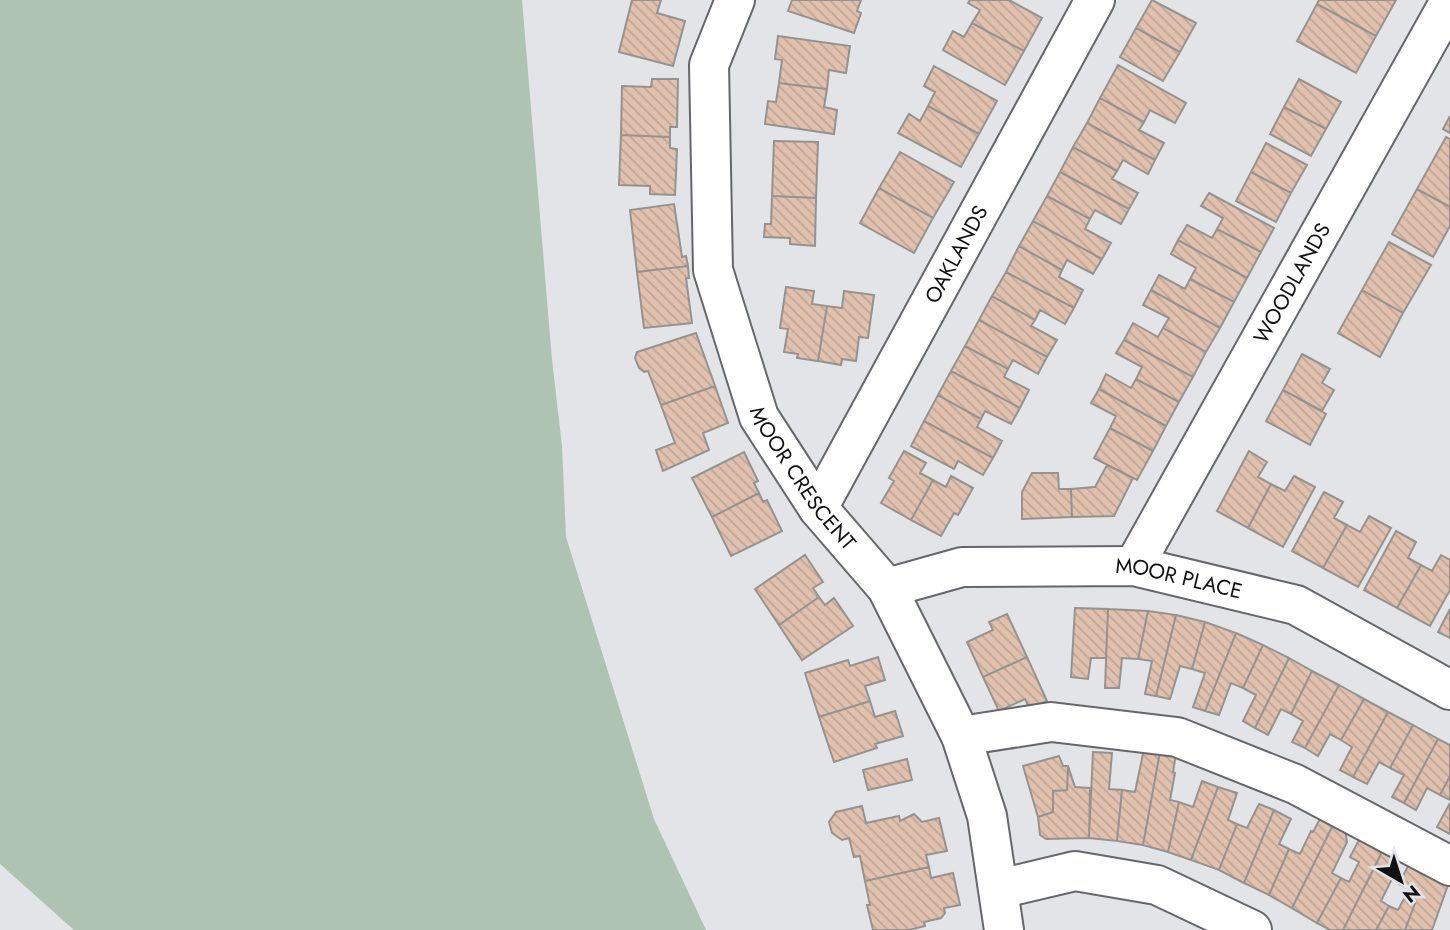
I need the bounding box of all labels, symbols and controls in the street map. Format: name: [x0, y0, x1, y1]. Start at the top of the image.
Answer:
street label: OAKLANDS: [917, 200, 995, 309]
street label: WOODLANDS: [1246, 217, 1338, 349]
street label: MOOR CRESCENT: [742, 403, 863, 557]
street label: MOOR PLACE: [1115, 551, 1245, 606]
north arrow: [1366, 846, 1436, 916]
text: N: [1397, 879, 1426, 909]

